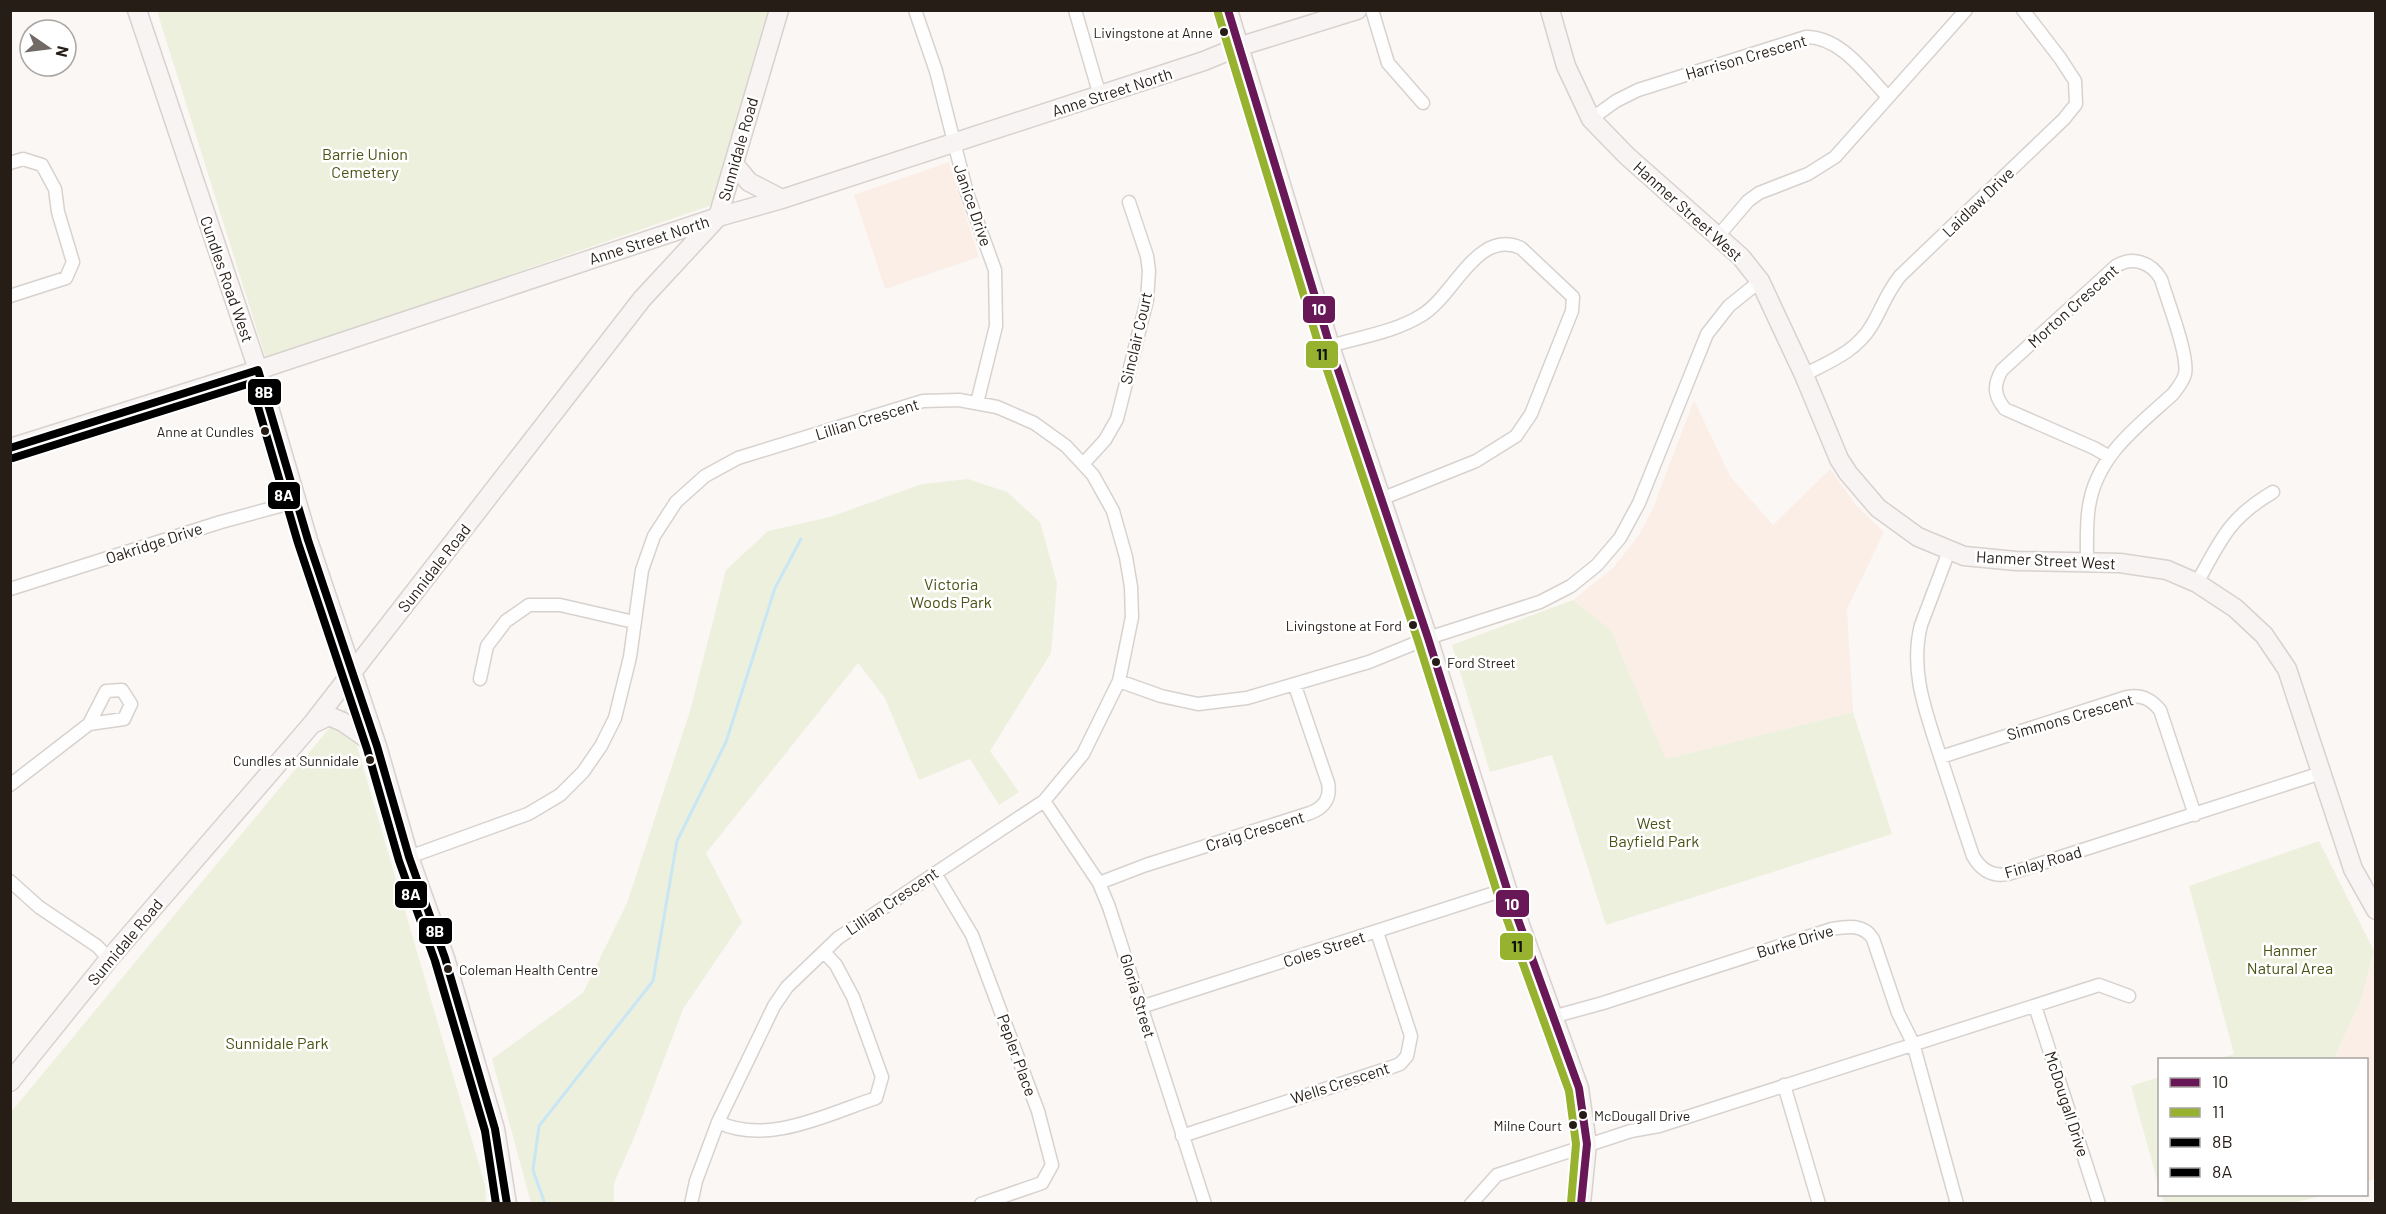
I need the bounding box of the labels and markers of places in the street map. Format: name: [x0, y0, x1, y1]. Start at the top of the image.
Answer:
place label: Livingstone at Anne: [1093, 24, 1213, 41]
marker: Livingstone at Anne: [1218, 26, 1230, 38]
place label: Anne at Cundles: [157, 423, 254, 440]
marker: Anne at Cundles: [259, 425, 271, 437]
place label: Livingstone at Ford: [1286, 617, 1402, 634]
marker: Livingstone at Ford: [1407, 619, 1419, 631]
place label: Ford Street: [1447, 654, 1516, 671]
marker: Ford Street: [1430, 656, 1442, 668]
place label: Cundles at Sunnidale: [233, 752, 359, 769]
marker: Cundles at Sunnidale: [364, 754, 376, 766]
place label: Coleman Health Centre: [459, 961, 598, 978]
marker: Coleman Health Centre: [442, 963, 454, 975]
place label: McDougall Drive: [1594, 1107, 1690, 1124]
marker: McDougall Drive: [1577, 1109, 1589, 1121]
place label: Milne Court: [1493, 1117, 1562, 1134]
marker: Milne Court: [1567, 1119, 1579, 1131]

